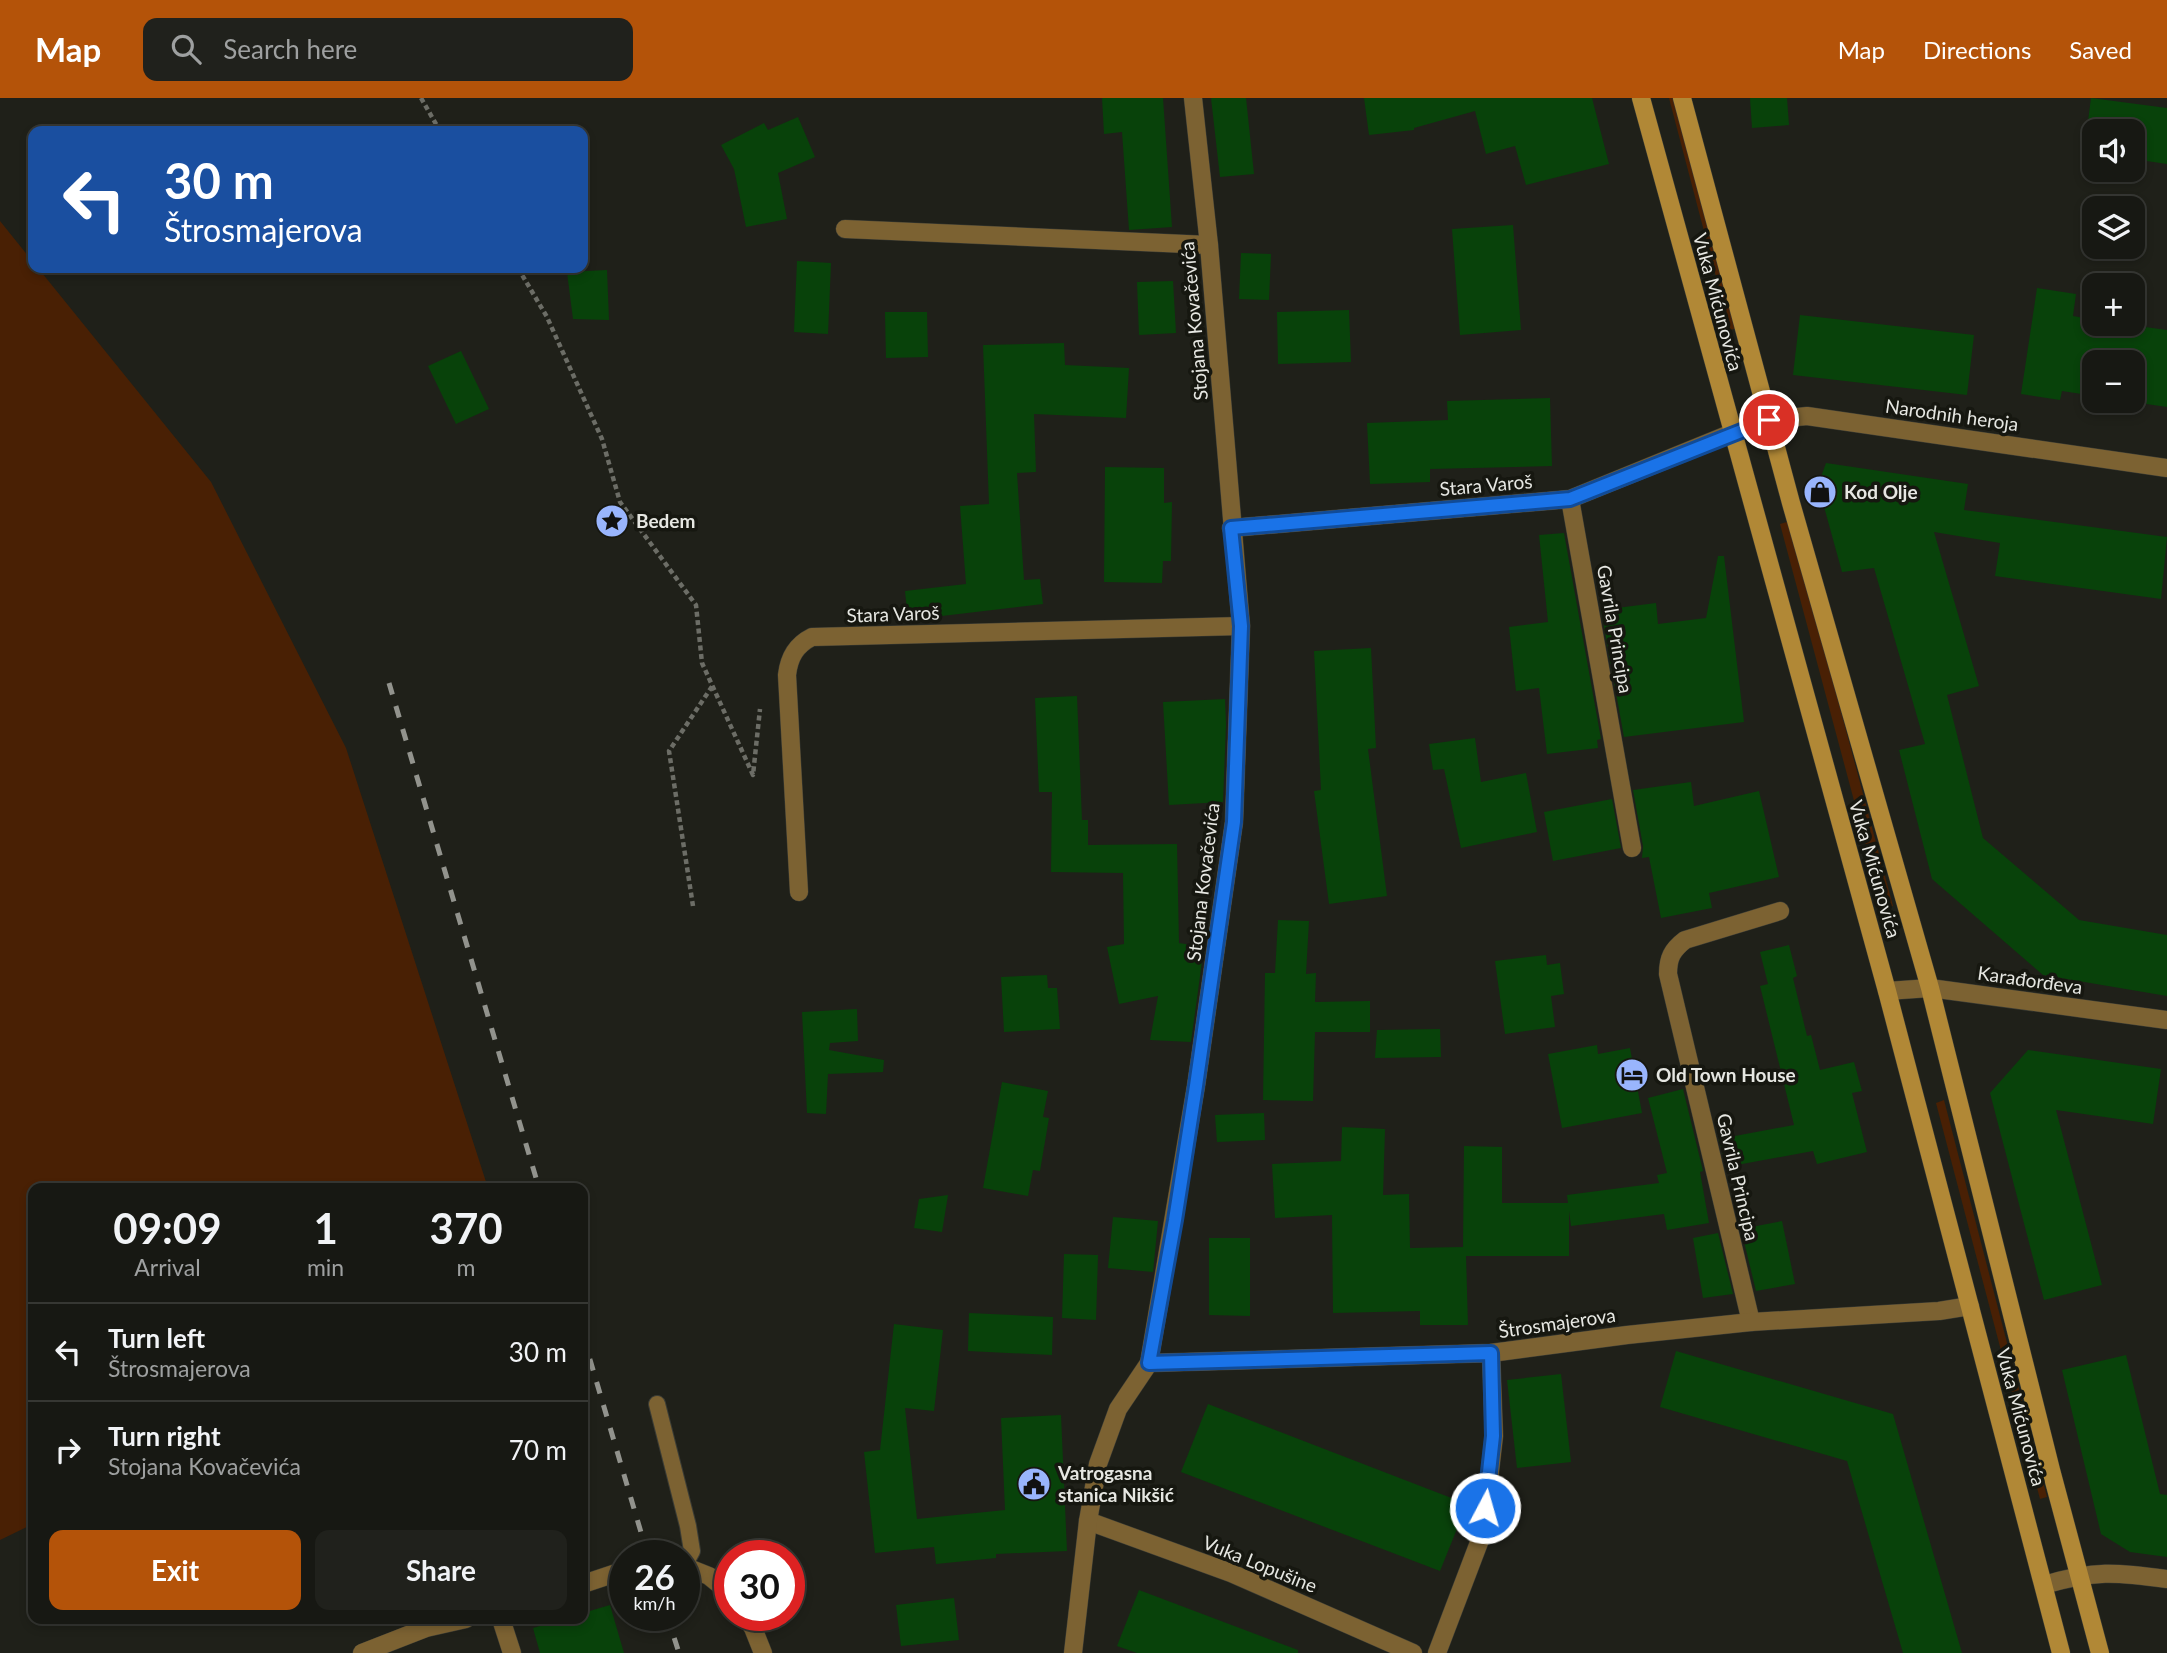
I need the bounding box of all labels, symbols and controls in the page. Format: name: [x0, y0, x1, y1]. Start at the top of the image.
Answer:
search box: [143, 18, 633, 81]
text: Map: [35, 29, 101, 69]
icon: search: [167, 30, 205, 68]
text: Search here: [223, 33, 357, 65]
text: Map: [1838, 35, 1885, 64]
text: Directions: [1923, 35, 2031, 64]
text: Saved: [2069, 35, 2132, 64]
map controls: [2082, 119, 2145, 413]
button: sound: [2082, 119, 2145, 182]
text: 30 m: [164, 151, 274, 209]
icon: left: [49, 154, 140, 245]
button: layers: [2082, 196, 2145, 259]
text: Štrosmajerova: [164, 210, 363, 249]
street label: Vuka Mićunovića: [1689, 230, 1748, 374]
street label: Stojana Kovačevića: [1175, 241, 1212, 401]
button: +: [2082, 273, 2145, 336]
button: −: [2082, 350, 2145, 413]
pin: [1739, 390, 1799, 450]
street label: Narodnih heroja: [1884, 394, 2020, 435]
icon: arrive: [1750, 401, 1788, 439]
street label: Stara Varoš: [1439, 469, 1533, 500]
shop icon: Kod Olje: [1801, 473, 1839, 511]
place label: Kod Olje: [1844, 480, 1918, 503]
place icon: Bedem: [593, 502, 631, 540]
place label: Bedem: [636, 509, 695, 532]
street label: Gavrila Principa: [1593, 563, 1638, 695]
street label: Stara Varoš: [846, 600, 940, 627]
street label: Vuka Mićunovića: [1845, 797, 1906, 940]
street label: Stojana Kovačevića: [1181, 801, 1224, 962]
street label: Karađorđeva: [1976, 961, 2084, 998]
hotel icon: Old Town House: [1613, 1056, 1651, 1094]
place label: Old Town House: [1656, 1063, 1796, 1086]
street label: Gavrila Principa: [1713, 1111, 1764, 1243]
text: 09:09: [113, 1203, 222, 1253]
text: 1: [313, 1203, 338, 1253]
text: 370: [430, 1203, 503, 1253]
text: Arrival: [134, 1253, 201, 1281]
text: min: [307, 1253, 344, 1281]
text: m: [457, 1253, 476, 1281]
street label: Štrosmajerova: [1497, 1303, 1617, 1342]
text: Turn left: [108, 1322, 205, 1354]
icon: left: [49, 1333, 87, 1371]
text: 30 m: [509, 1336, 567, 1368]
street label: Vuka Mićunovića: [1992, 1345, 2051, 1489]
text: Štrosmajerova: [108, 1354, 251, 1382]
text: Turn right: [108, 1420, 221, 1452]
icon: right: [49, 1431, 87, 1469]
text: 70 m: [509, 1434, 567, 1466]
text: Stojana Kovačevića: [108, 1452, 301, 1480]
place label: Vatrogasna stanica Nikšić: [1057, 1461, 1174, 1506]
public building icon: Vatrogasna stanica Nikšić: [1015, 1465, 1053, 1503]
position arrow: [1448, 1471, 1522, 1545]
button: Exit: [49, 1530, 301, 1610]
button: Share: [315, 1530, 567, 1610]
street label: Vuka Lopušine: [1200, 1530, 1321, 1597]
speed limit sign: 30: [714, 1540, 805, 1631]
text: 26: [634, 1555, 675, 1597]
text: km/h: [633, 1592, 676, 1614]

